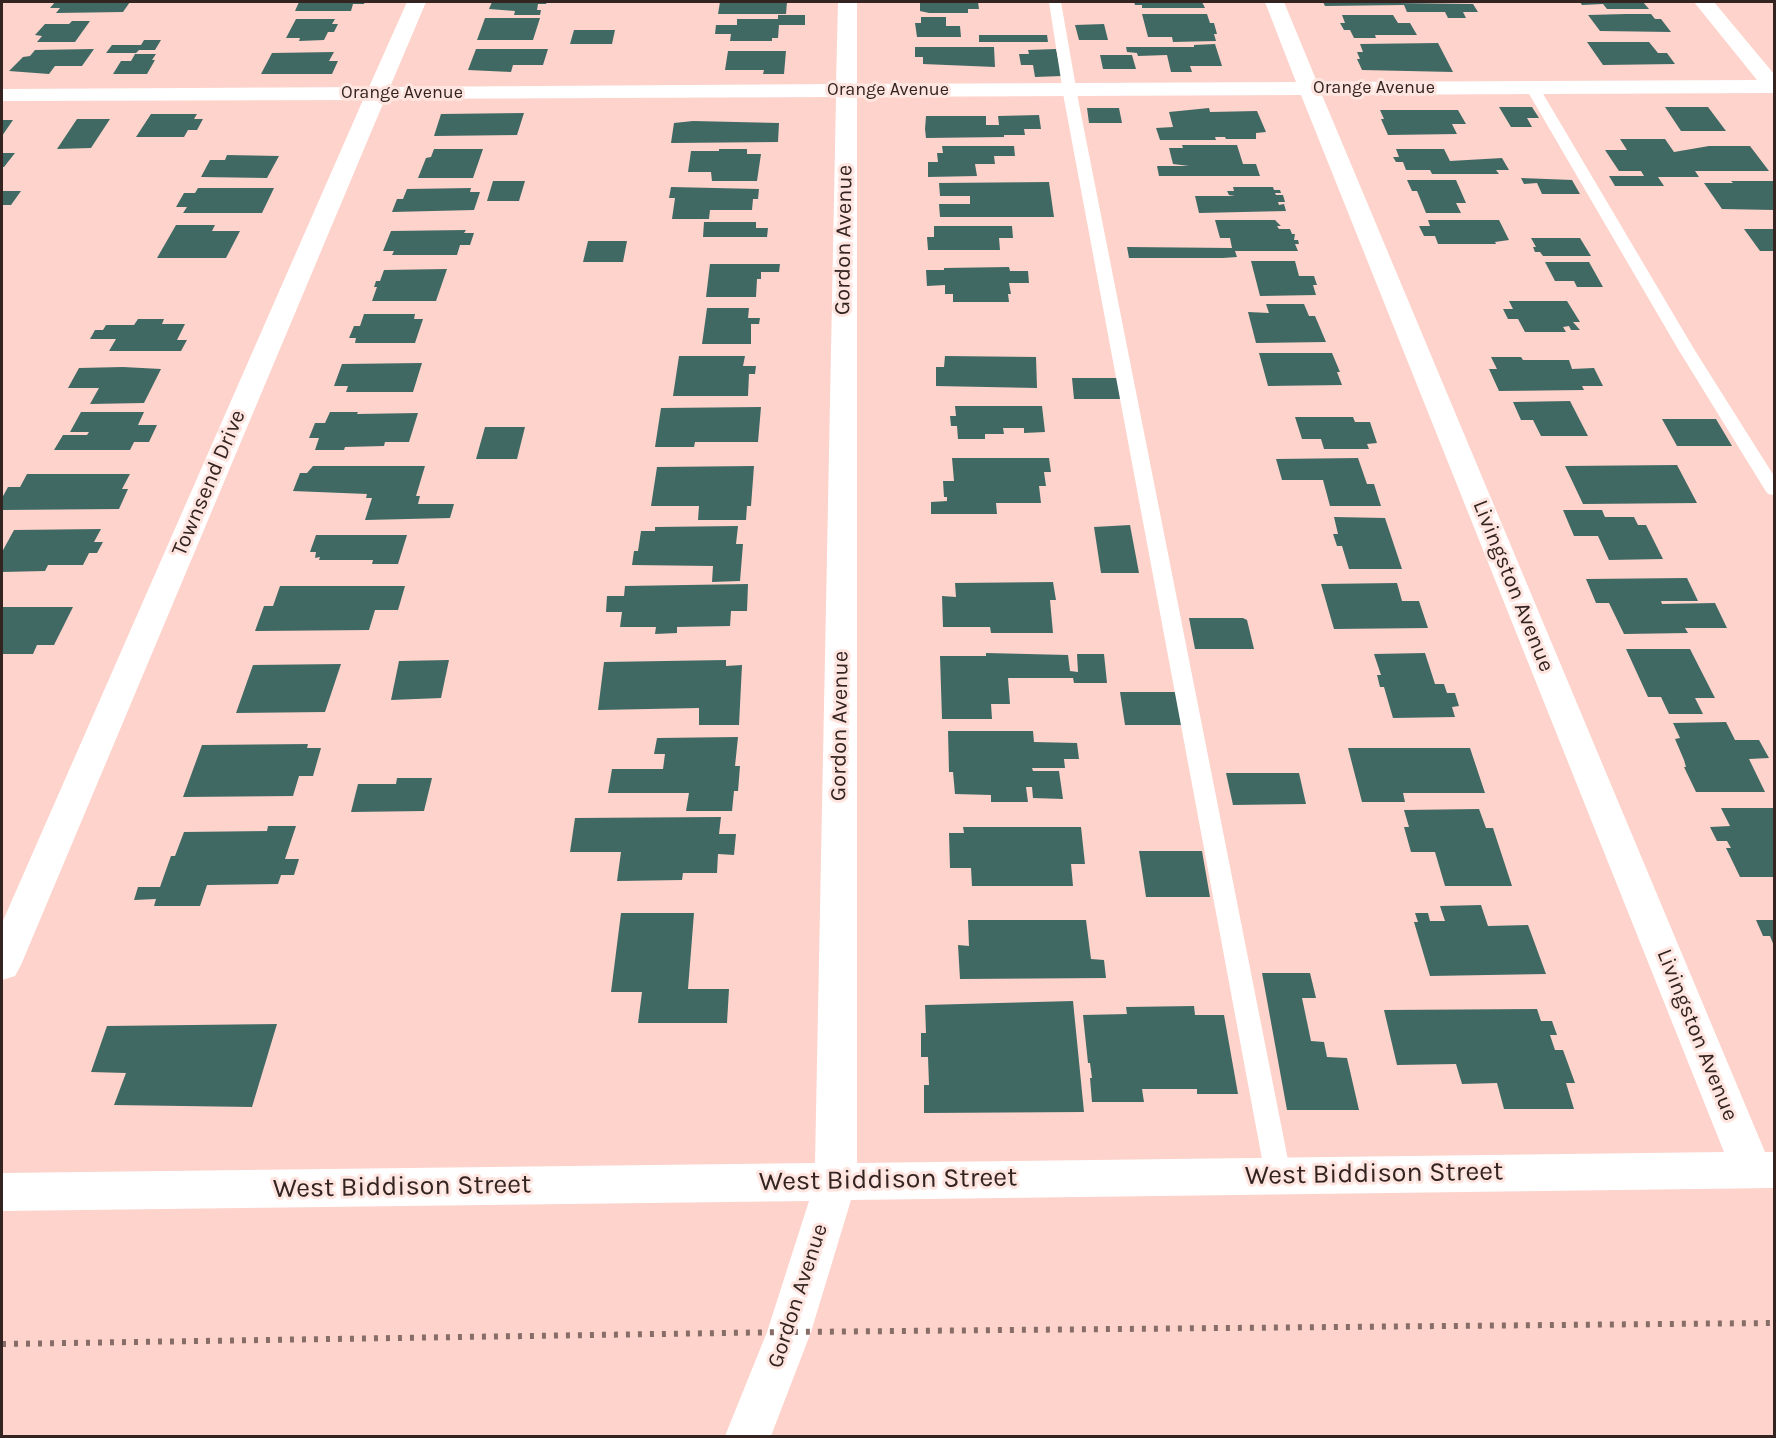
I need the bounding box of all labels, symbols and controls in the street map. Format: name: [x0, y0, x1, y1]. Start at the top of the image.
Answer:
street label: Orange Avenue: [1313, 77, 1435, 99]
street label: Orange Avenue: [827, 79, 949, 101]
street label: Orange Avenue: [341, 82, 463, 104]
street label: Gordon Avenue: [829, 165, 859, 315]
street label: Townsend Drive: [166, 406, 252, 560]
street label: Livingston Avenue: [1467, 496, 1559, 676]
street label: Gordon Avenue: [825, 651, 855, 801]
street label: Livingston Avenue: [1651, 945, 1743, 1125]
street label: West Biddison Street: [1244, 1156, 1504, 1192]
street label: West Biddison Street: [758, 1162, 1018, 1198]
street label: West Biddison Street: [272, 1169, 532, 1205]
street label: Gordon Avenue: [762, 1221, 834, 1371]

